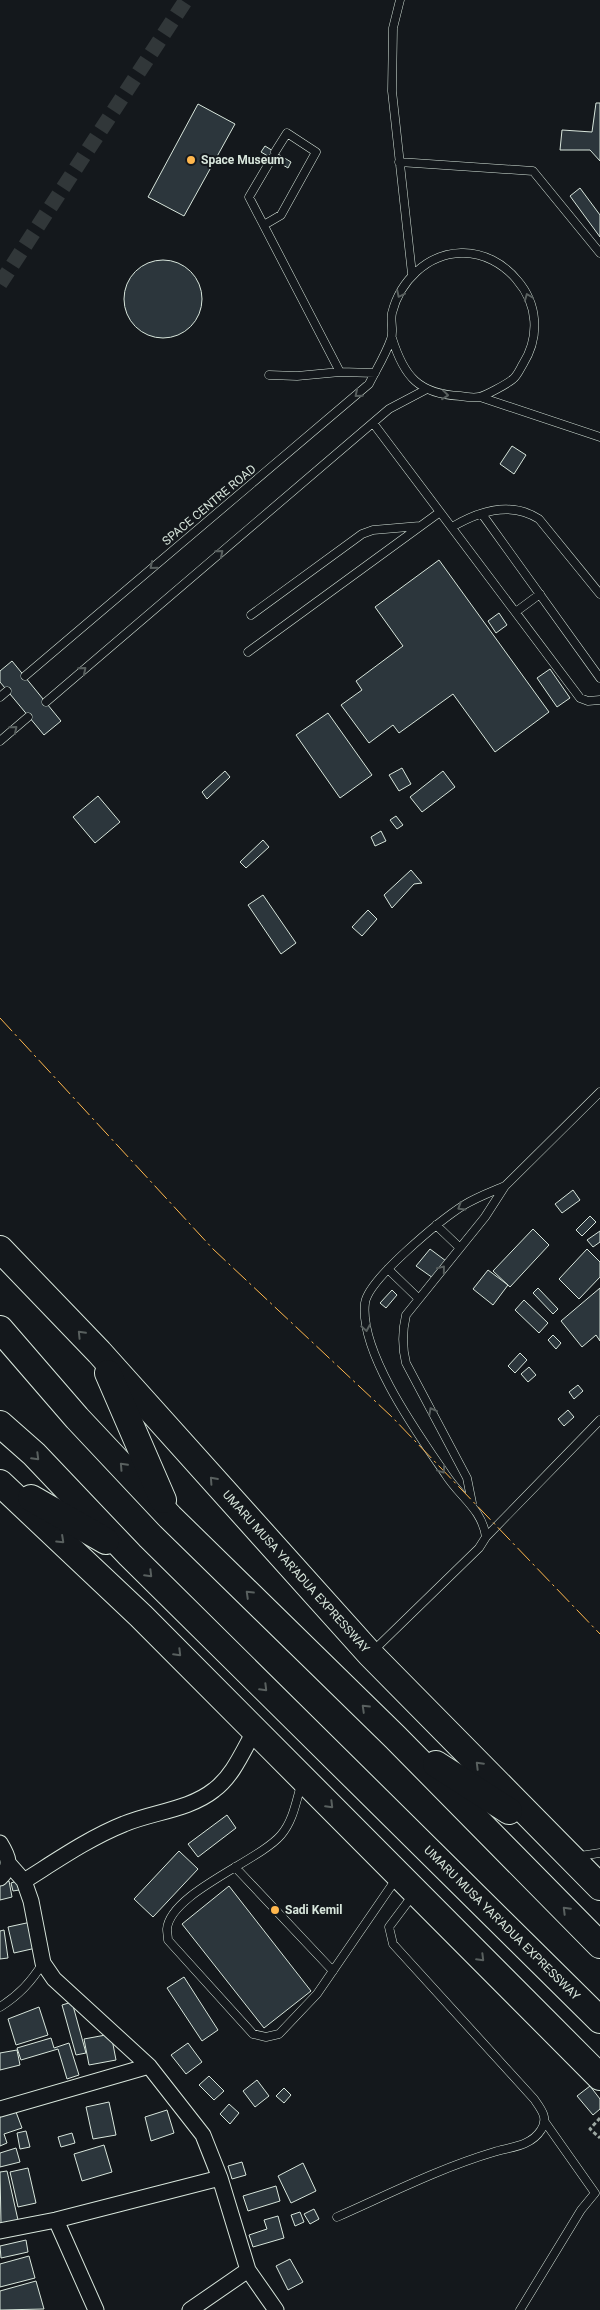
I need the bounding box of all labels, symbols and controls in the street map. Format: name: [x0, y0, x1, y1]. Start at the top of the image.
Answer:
place label: Space Museum: [201, 153, 284, 167]
marker: Space Museum: [185, 154, 197, 166]
one-way arrow: [396, 288, 406, 297]
one-way arrow: [523, 293, 534, 302]
one-way arrow: [354, 388, 363, 397]
one-way arrow: [442, 389, 450, 400]
street label: SPACE CENTRE ROAD: [159, 462, 259, 548]
one-way arrow: [214, 550, 223, 559]
one-way arrow: [150, 561, 159, 570]
one-way arrow: [77, 667, 86, 676]
one-way arrow: [9, 725, 18, 734]
one-way arrow: [458, 1201, 467, 1211]
one-way arrow: [437, 1265, 446, 1274]
one-way arrow: [361, 1323, 371, 1332]
one-way arrow: [78, 1330, 87, 1339]
one-way arrow: [428, 1408, 438, 1417]
one-way arrow: [30, 1451, 39, 1460]
one-way arrow: [120, 1463, 129, 1472]
one-way arrow: [436, 1465, 446, 1474]
one-way arrow: [210, 1477, 219, 1486]
street label: UMARU MUSA YAR'ADUA EXPRESSWAY: [220, 1488, 373, 1656]
one-way arrow: [55, 1534, 64, 1543]
one-way arrow: [143, 1568, 152, 1577]
one-way arrow: [246, 1591, 255, 1600]
one-way arrow: [172, 1647, 181, 1656]
one-way arrow: [259, 1682, 268, 1691]
one-way arrow: [362, 1705, 371, 1714]
one-way arrow: [476, 1762, 485, 1771]
one-way arrow: [324, 1799, 333, 1808]
street label: UMARU MUSA YAR'ADUA EXPRESSWAY: [421, 1843, 583, 2004]
place label: Sadi Kemil: [285, 1903, 342, 1917]
marker: Sadi Kemil: [269, 1904, 281, 1916]
one-way arrow: [563, 1907, 572, 1916]
one-way arrow: [476, 1952, 485, 1961]

